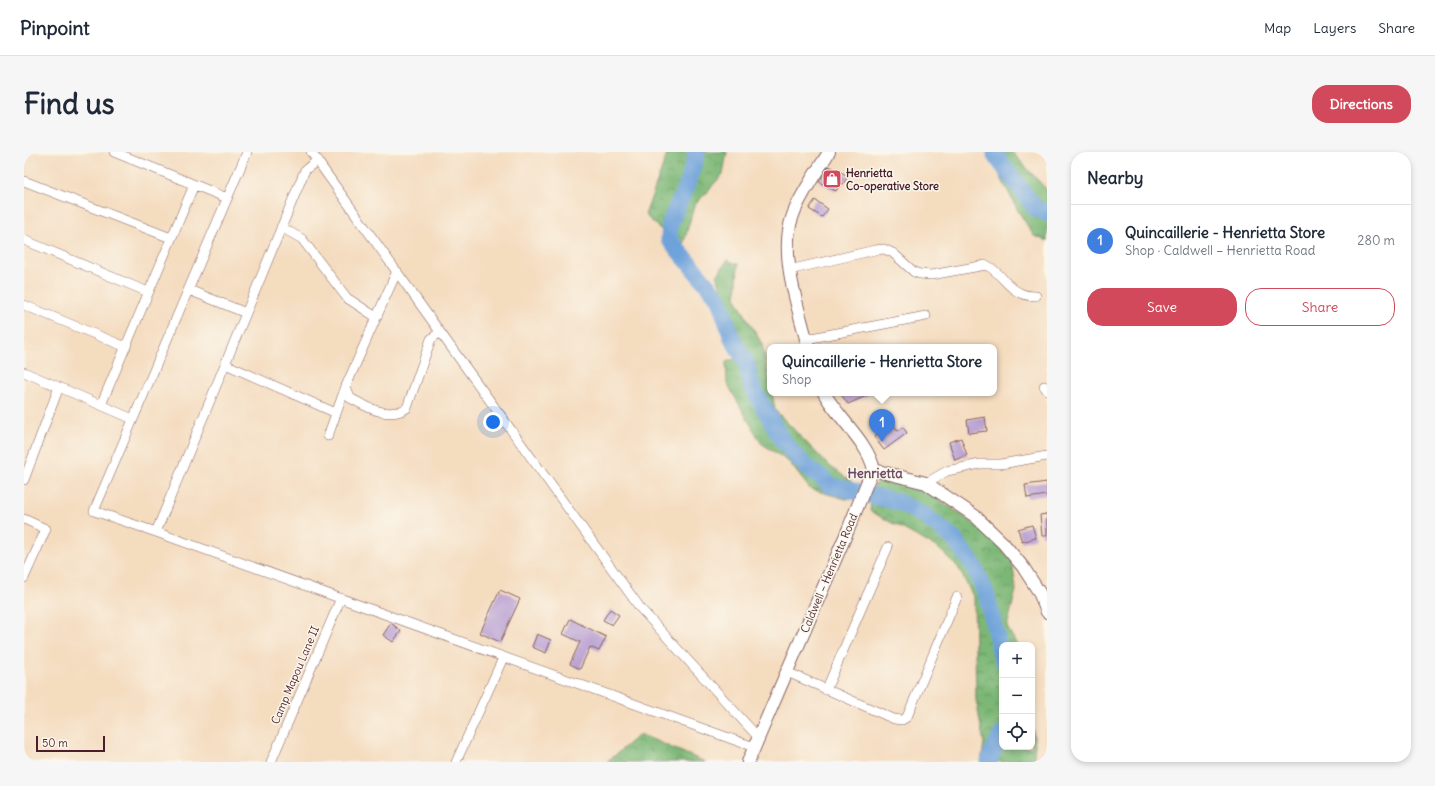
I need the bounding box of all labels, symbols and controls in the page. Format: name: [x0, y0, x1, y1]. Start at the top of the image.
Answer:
text: Pinpoint: [20, 16, 90, 40]
text: Map: [1264, 19, 1291, 37]
text: Layers: [1313, 19, 1356, 37]
text: Share: [1378, 19, 1415, 37]
button: Directions: [1312, 85, 1411, 123]
text: Find us: [24, 86, 115, 122]
place label: Henrietta Co-operative Store: [846, 166, 939, 194]
text: Nearby: [1087, 167, 1143, 189]
shop icon: Henrietta Co-operative Store: [821, 168, 843, 190]
text: Quincaillerie - Henrietta Store: [1125, 223, 1325, 242]
text: 1: [1097, 232, 1103, 249]
text: 280 m: [1357, 232, 1395, 249]
text: Shop · Caldwell – Henrietta Road: [1125, 242, 1315, 259]
button: Save: [1087, 288, 1237, 326]
button: Share: [1245, 288, 1395, 326]
popup: [767, 344, 997, 396]
text: Quincaillerie - Henrietta Store: [782, 352, 982, 371]
text: Shop: [782, 371, 811, 388]
pin: 1: [869, 409, 895, 442]
your location: [483, 412, 503, 432]
district label: Henrietta: [847, 465, 903, 482]
street label: Caldwell – Henrietta Road: [797, 511, 861, 635]
street label: Camp Mapou Lane II: [268, 624, 322, 726]
map controls: [999, 642, 1035, 750]
button: +: [999, 642, 1035, 678]
button: −: [999, 678, 1035, 714]
button: locate: [999, 714, 1035, 750]
scale bar: [36, 734, 105, 753]
text: 50 m: [42, 736, 68, 750]

